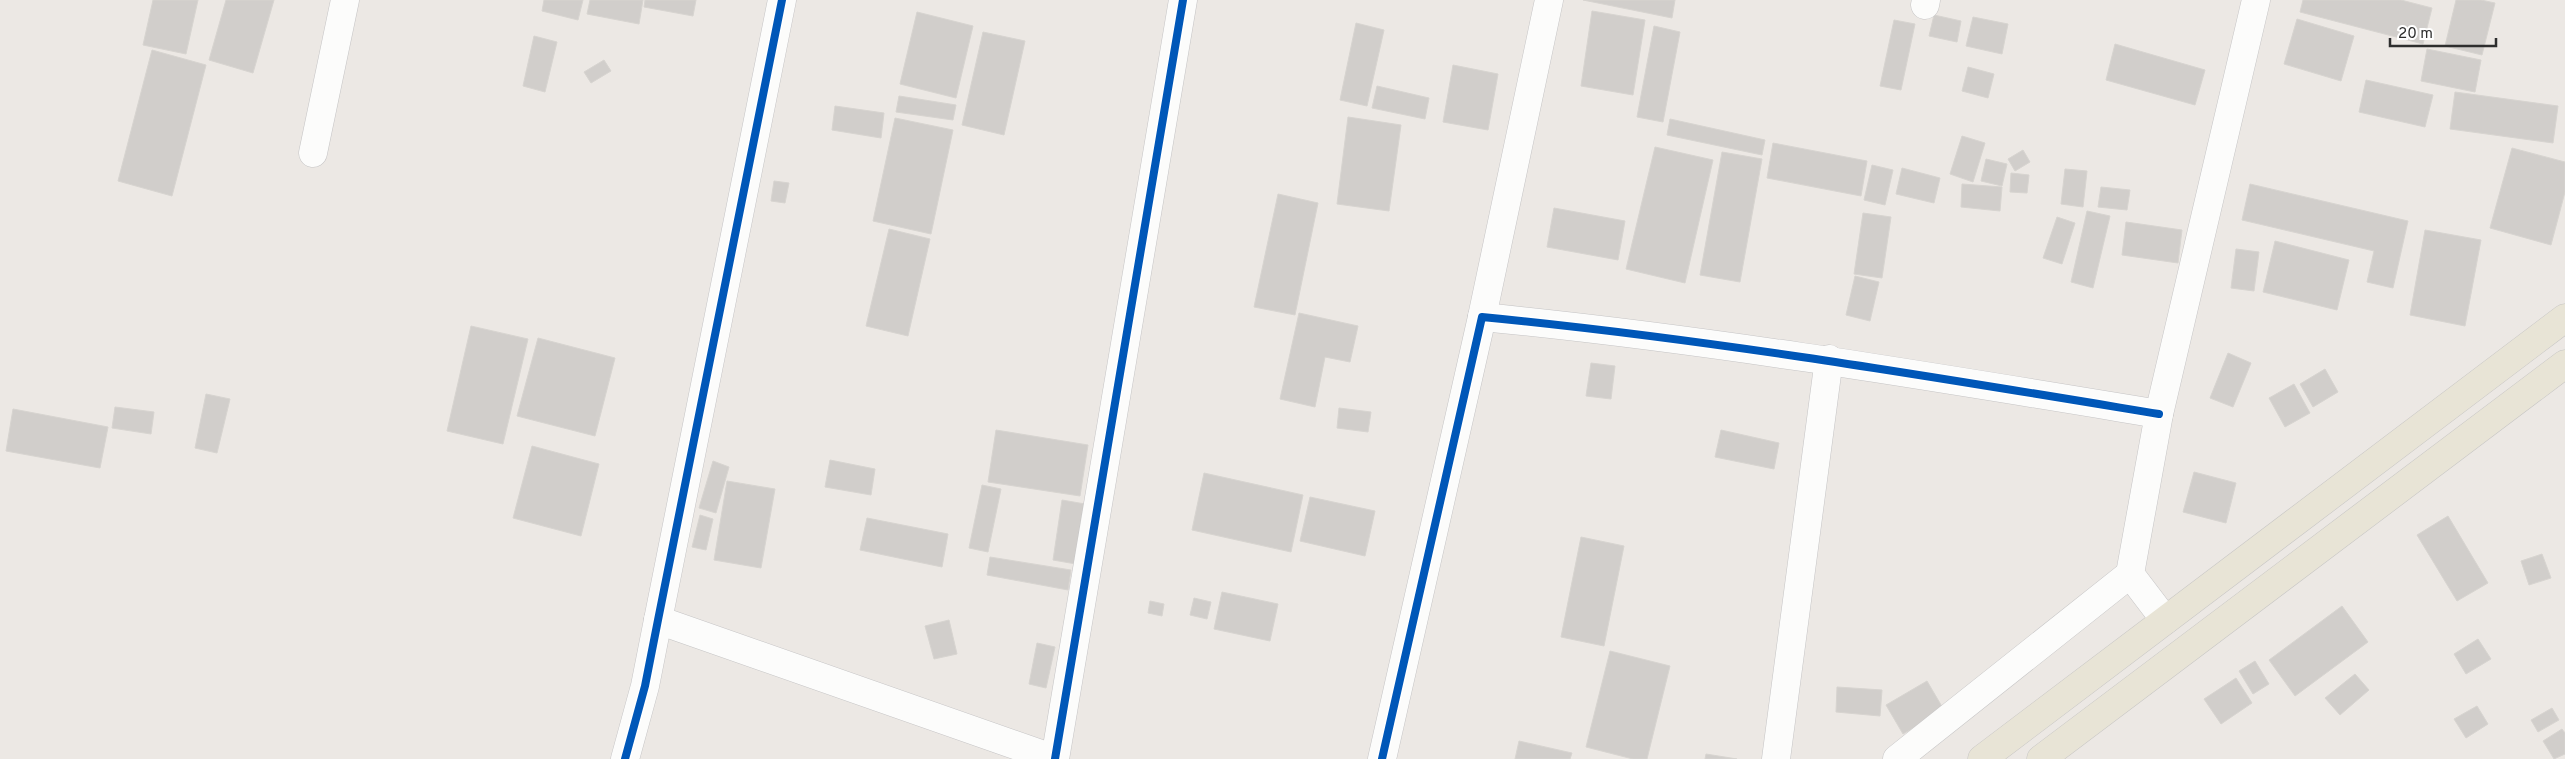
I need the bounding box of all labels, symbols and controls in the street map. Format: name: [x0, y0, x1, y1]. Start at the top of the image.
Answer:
scale bar: [2390, 15, 2496, 47]
text: 20 m: [2398, 25, 2433, 44]

